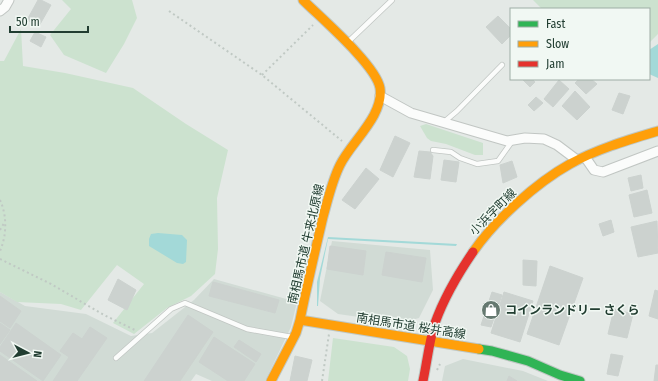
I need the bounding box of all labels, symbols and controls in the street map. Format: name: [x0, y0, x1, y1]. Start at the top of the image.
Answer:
scale bar: [10, 8, 88, 34]
legend: [510, 8, 650, 80]
text: 50 m: [16, 15, 40, 29]
text: Fast: [546, 17, 565, 31]
text: Slow: [546, 37, 569, 51]
text: Jam: [546, 57, 564, 71]
street label: 南相馬市道 牛来北原線: [285, 183, 327, 305]
street label: 小浜字町線: [467, 186, 519, 238]
shop icon: コインランドリー さくら: [480, 299, 502, 321]
place label: コインランドリー さくら: [505, 303, 640, 317]
street label: 南相馬市道 桜井高線: [355, 310, 467, 342]
north arrow: [8, 333, 48, 373]
text: N: [31, 350, 44, 358]

